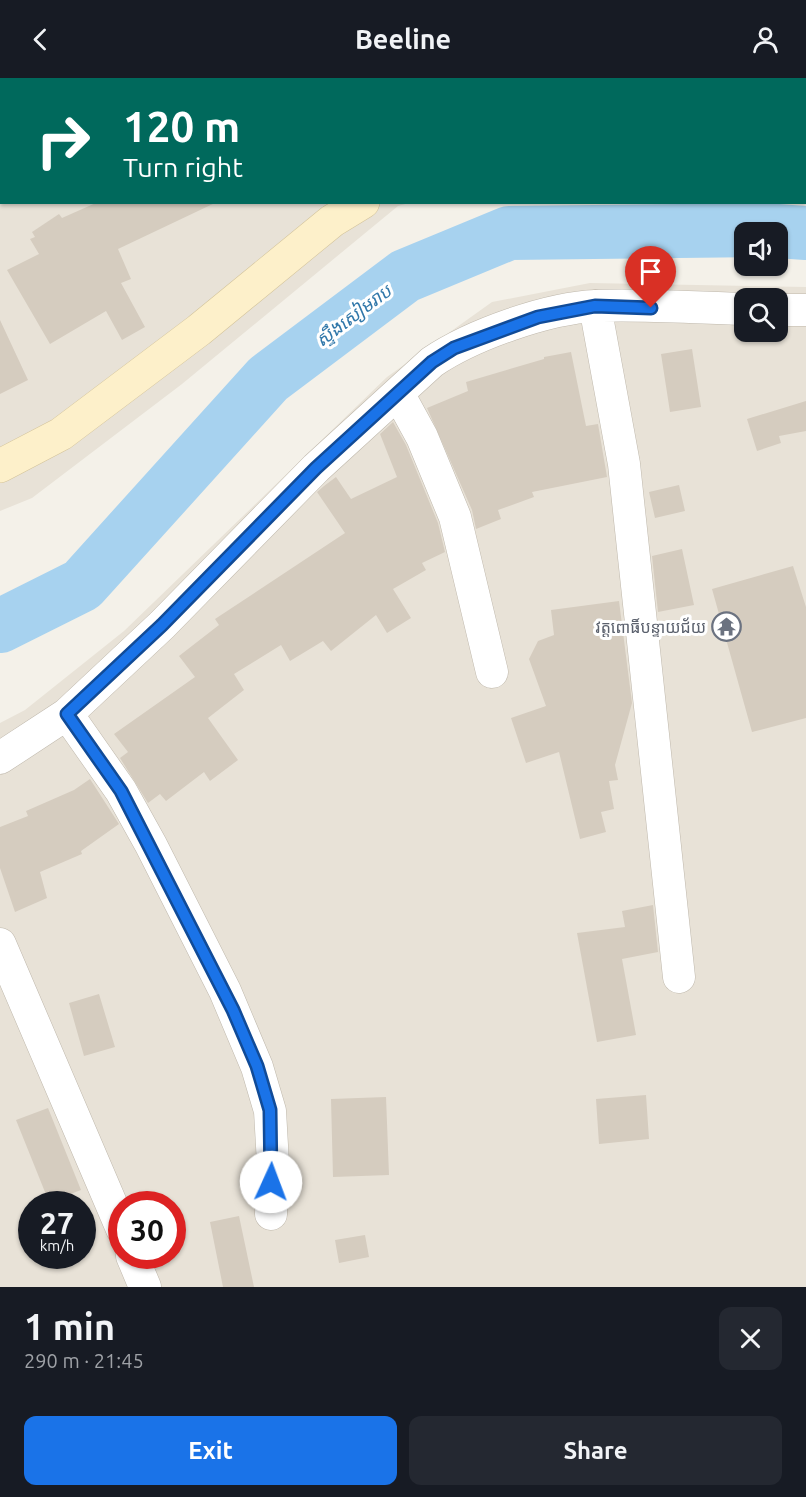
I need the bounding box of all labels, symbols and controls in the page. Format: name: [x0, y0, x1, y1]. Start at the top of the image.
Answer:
icon: back: [24, 23, 57, 56]
icon: person: [749, 23, 782, 56]
text: Beeline: [355, 24, 451, 54]
icon: right: [24, 102, 102, 180]
text: 120 m: [123, 103, 240, 150]
text: Turn right: [123, 152, 243, 182]
map controls: [734, 222, 788, 342]
button: sound: [734, 222, 788, 276]
pin: [625, 246, 676, 308]
icon: arrive: [634, 255, 667, 288]
water label: ស្ទឹងសៀមរាប: [311, 278, 397, 352]
button: search: [734, 288, 788, 342]
temple icon: វត្តពោធិ៍បន្ទាយជ័យ: [711, 611, 743, 643]
place label: វត្តពោធិ៍បន្ទាយជ័យ: [595, 617, 706, 637]
position arrow: [239, 1150, 303, 1214]
speed limit sign: 30: [108, 1191, 186, 1269]
text: 27: [40, 1206, 74, 1240]
text: km/h: [40, 1237, 74, 1254]
text: 1 min: [24, 1306, 115, 1347]
button: close: [719, 1307, 782, 1370]
text: 290 m · 21:45: [24, 1349, 144, 1372]
button: Exit: [24, 1416, 397, 1485]
button: Share: [409, 1416, 782, 1485]

